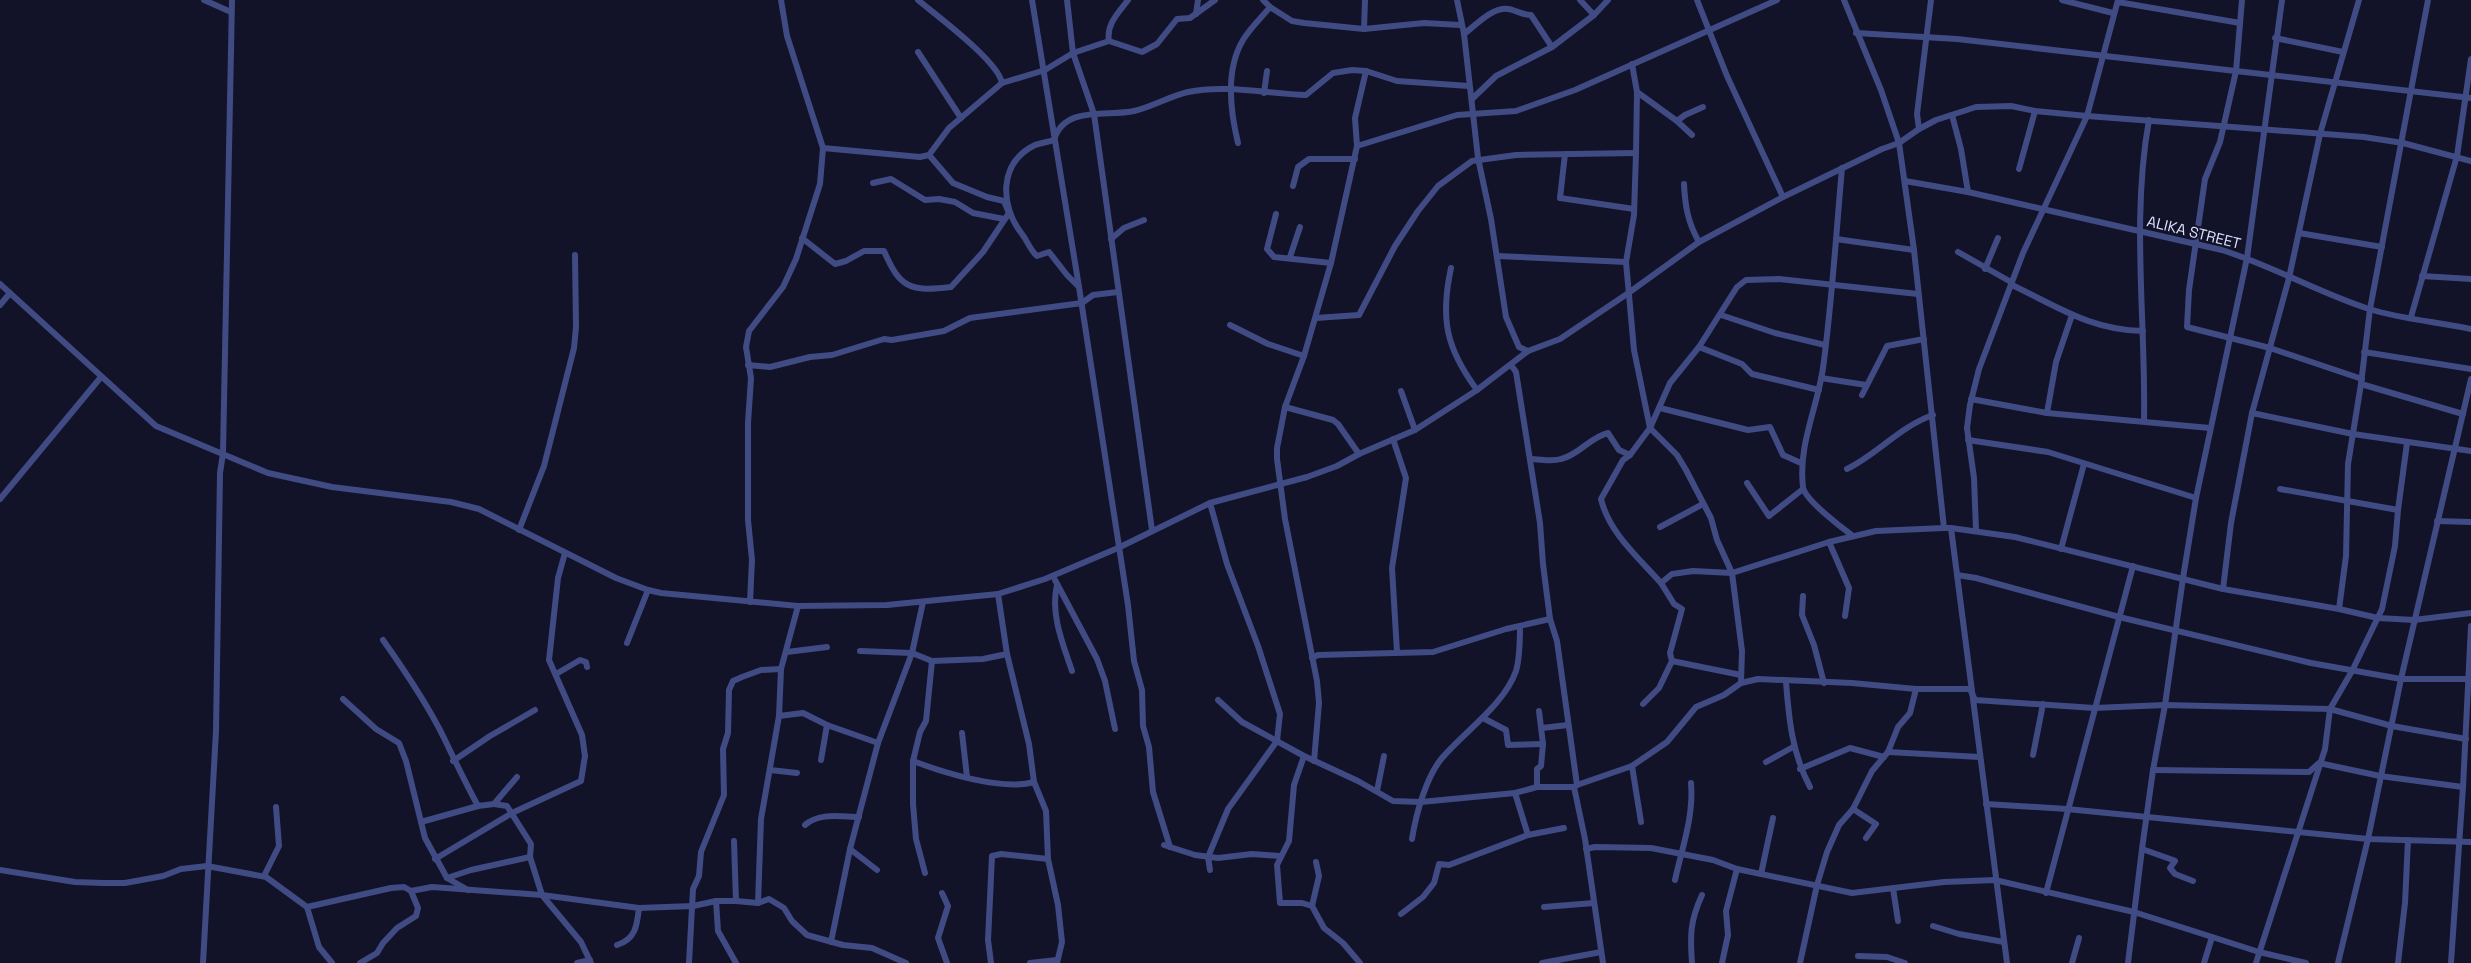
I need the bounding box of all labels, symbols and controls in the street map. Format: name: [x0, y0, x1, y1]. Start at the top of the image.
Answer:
street label: ALIKA STREET: [2145, 211, 2243, 253]

